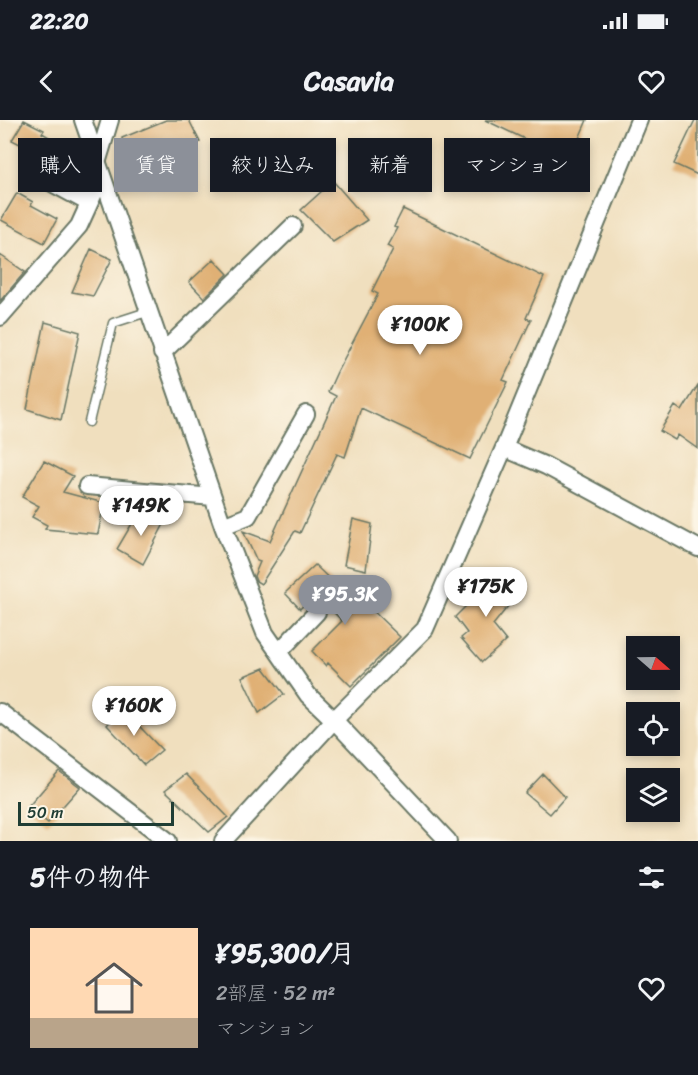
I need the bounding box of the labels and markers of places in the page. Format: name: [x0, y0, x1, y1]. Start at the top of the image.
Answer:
pin: ¥100K: [378, 305, 462, 356]
pin: ¥149K: [99, 486, 183, 537]
pin: ¥175K: [444, 567, 528, 618]
pin: ¥95.3K: [296, 575, 394, 626]
pin: ¥160K: [92, 686, 176, 737]

